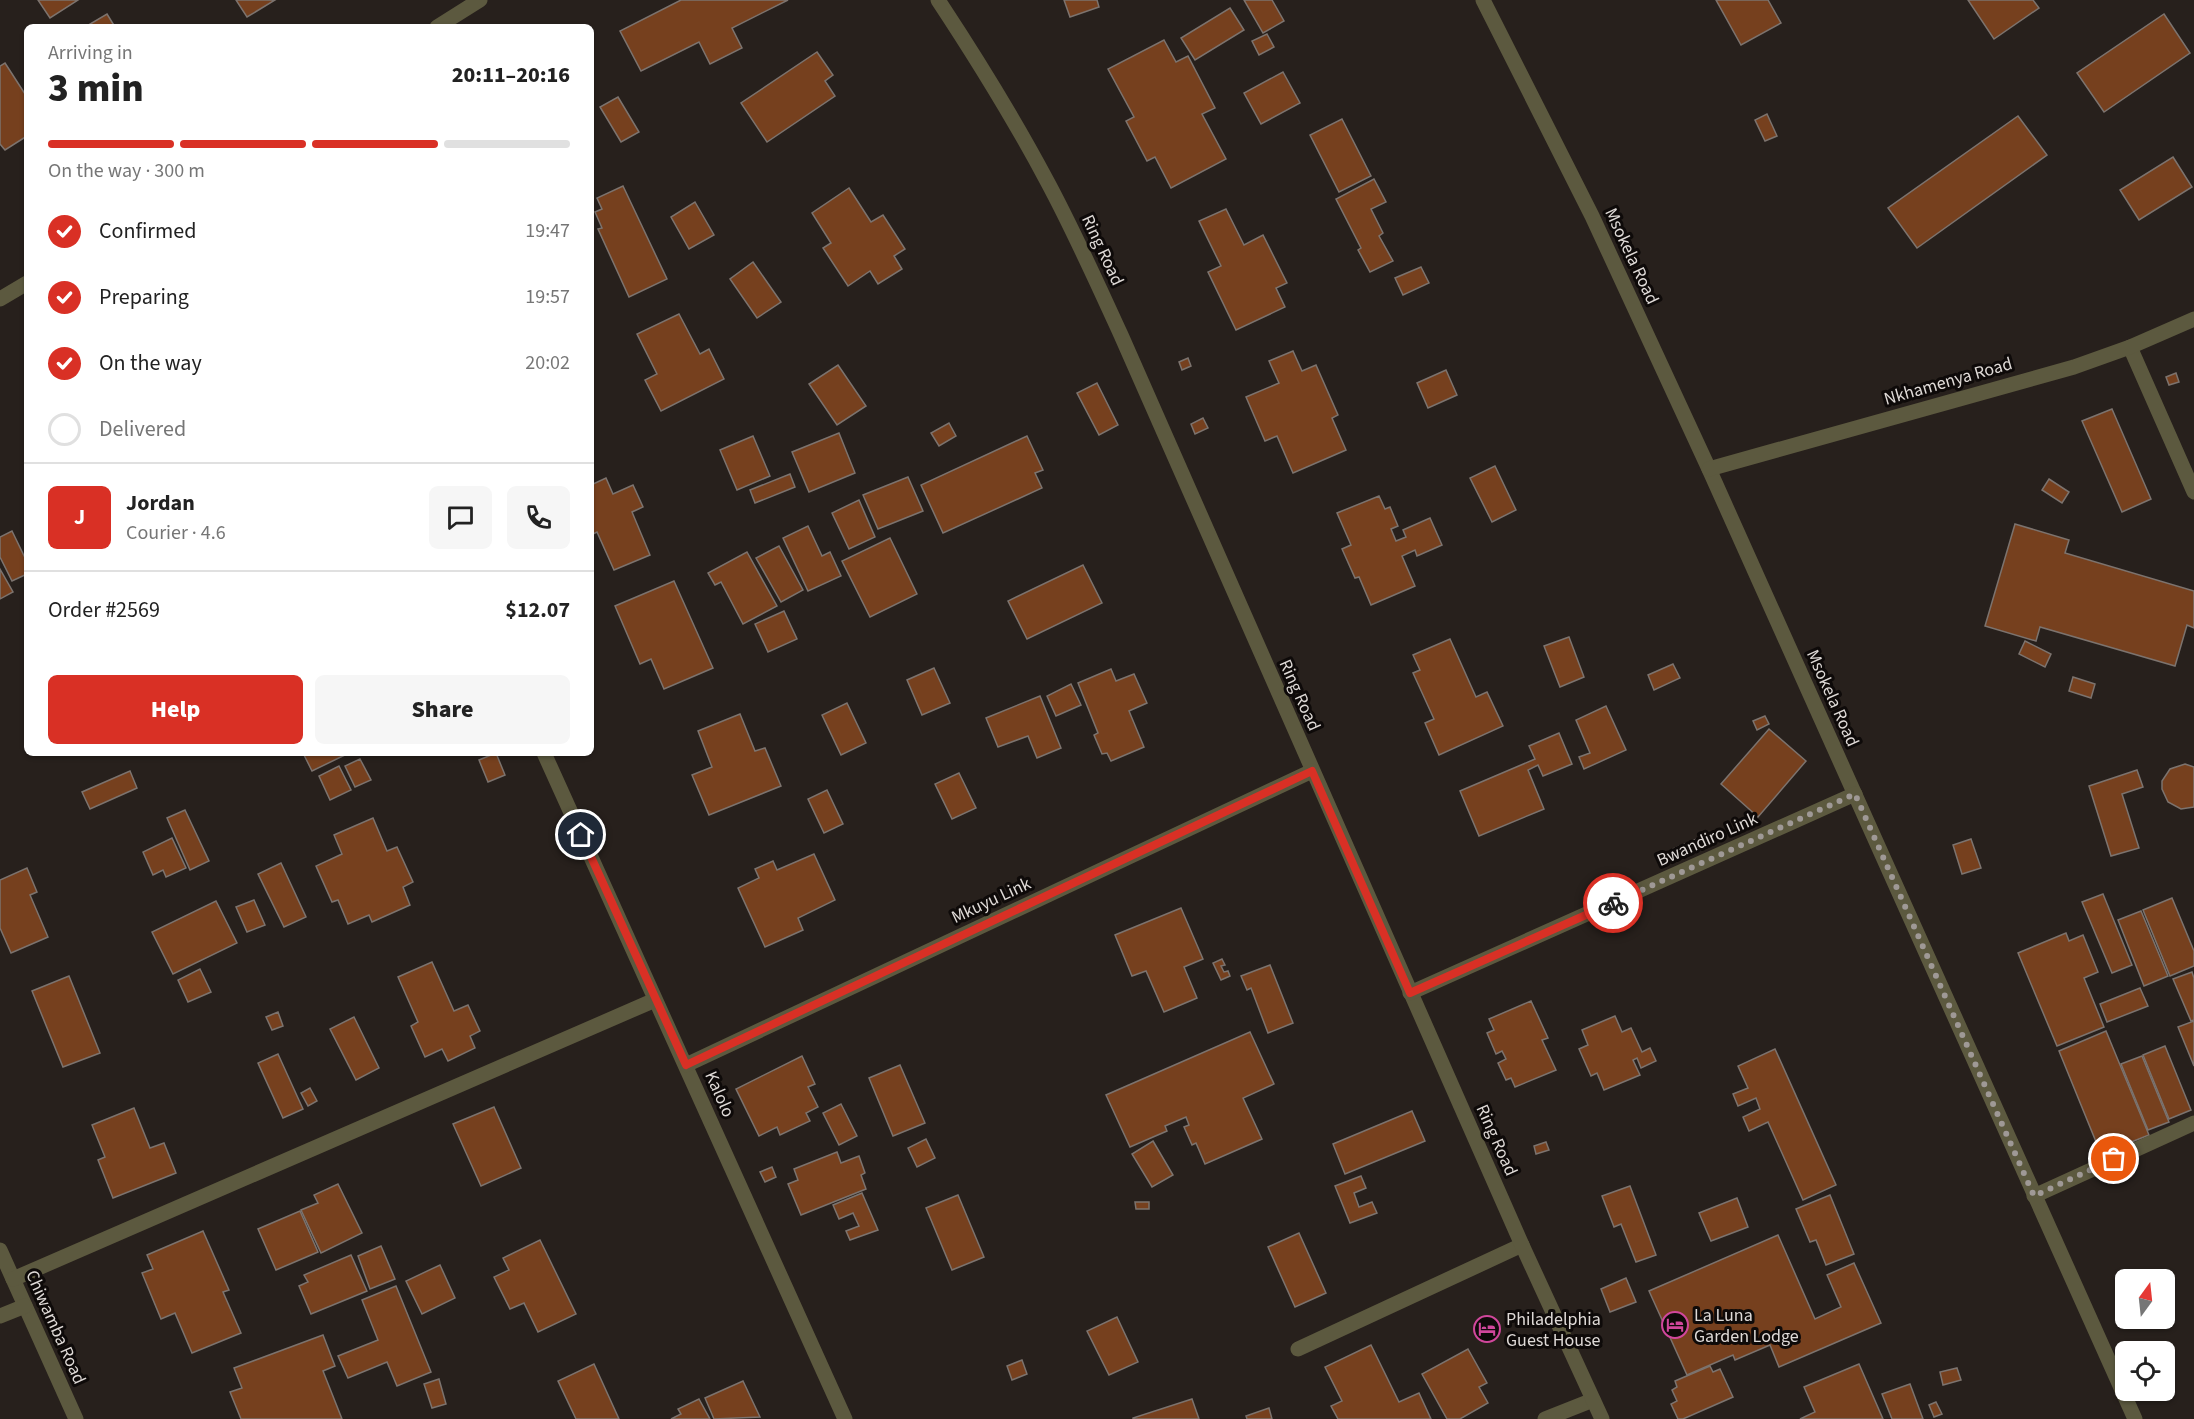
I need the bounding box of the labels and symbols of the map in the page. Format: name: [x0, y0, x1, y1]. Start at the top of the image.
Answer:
street label: Msokela Road: [1598, 204, 1665, 309]
street label: Ring Road: [1075, 211, 1130, 290]
street label: Nkhamenya Road: [1881, 351, 2015, 412]
street label: Msokela Road: [1800, 646, 1865, 751]
street label: Ring Road: [1273, 655, 1326, 735]
street label: Bwandiro Link: [1653, 806, 1762, 873]
pin: [555, 809, 606, 860]
street label: Mkuyu Link: [947, 871, 1035, 930]
courier: [1583, 873, 1643, 933]
street label: Kalolo: [698, 1067, 741, 1121]
street label: Ring Road: [1470, 1100, 1523, 1180]
pin: [2088, 1133, 2139, 1184]
street label: Chiwamba Road: [19, 1266, 92, 1388]
north arrow: [2115, 1269, 2175, 1329]
place label: La Luna Garden Lodge: [1694, 1303, 1799, 1349]
place label: Philadelphia Guest House: [1506, 1307, 1601, 1353]
hotel icon: La Luna Garden Lodge: [1660, 1310, 1690, 1340]
hotel icon: Philadelphia Guest House: [1472, 1314, 1502, 1344]

